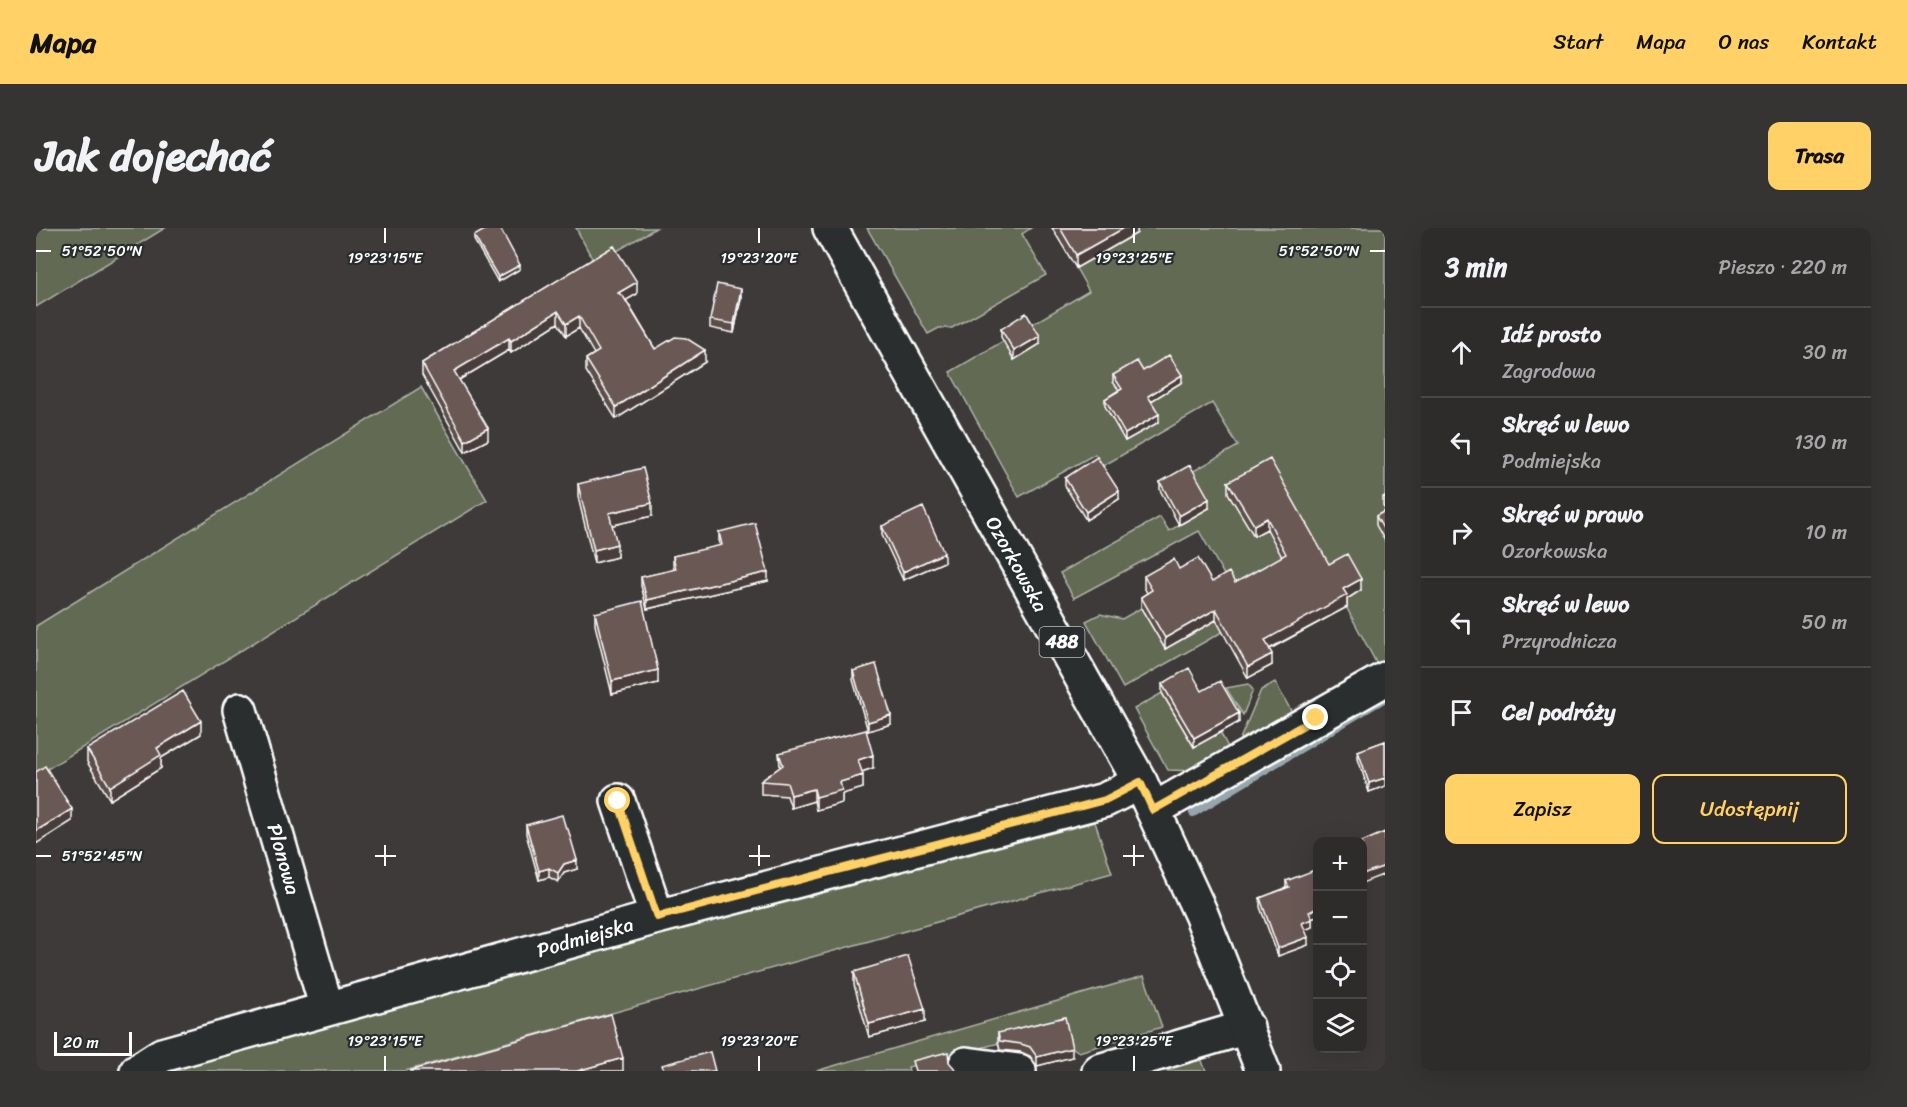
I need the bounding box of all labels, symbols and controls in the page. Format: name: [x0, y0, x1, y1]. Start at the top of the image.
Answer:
text: Mapa: [30, 18, 96, 67]
text: Start: [1553, 23, 1603, 61]
text: Mapa: [1636, 23, 1686, 61]
text: O nas: [1719, 23, 1769, 61]
text: Kontakt: [1802, 23, 1877, 61]
text: Jak dojechać: [36, 119, 271, 193]
button: Trasa: [1768, 122, 1871, 190]
text: 51°52'50"N: [62, 238, 143, 264]
text: 51°52'50"N: [1279, 238, 1360, 264]
text: 3 min: [1445, 244, 1507, 290]
text: 19°23'15"E: [348, 245, 424, 271]
text: 19°23'20"E: [720, 245, 799, 271]
text: 19°23'25"E: [1096, 245, 1174, 271]
text: Pieszo · 220 m: [1718, 250, 1847, 285]
text: Idź prosto: [1502, 315, 1601, 354]
text: 30 m: [1803, 335, 1847, 370]
icon: ahead: [1445, 336, 1478, 369]
text: Zagrodowa: [1502, 354, 1596, 389]
text: Skręć w lewo: [1502, 405, 1629, 444]
text: 130 m: [1794, 425, 1847, 460]
icon: left: [1445, 426, 1478, 459]
text: Podmiejska: [1502, 444, 1601, 479]
text: Skręć w prawo: [1502, 495, 1644, 534]
street label: Ozorkowska: [976, 510, 1057, 619]
text: 10 m: [1805, 515, 1847, 550]
icon: right: [1445, 516, 1478, 549]
text: Ozorkowska: [1502, 534, 1607, 569]
text: Skręć w lewo: [1502, 585, 1629, 624]
text: 50 m: [1802, 605, 1847, 640]
icon: left: [1445, 606, 1478, 639]
text: Przyrodnicza: [1502, 624, 1617, 659]
road number: 488: [1040, 627, 1084, 657]
text: Cel podróży: [1502, 693, 1615, 732]
icon: arrive: [1445, 696, 1478, 729]
route end: [1302, 704, 1328, 730]
button: Zapisz: [1445, 774, 1640, 844]
button: Udostępnij: [1652, 774, 1847, 844]
route start: [604, 787, 630, 813]
street label: Plonowa: [257, 819, 310, 899]
map controls: [1313, 837, 1367, 1053]
button: +: [1313, 837, 1367, 891]
text: 51°52'45"N: [62, 843, 143, 869]
button: −: [1313, 891, 1367, 945]
street label: Podmiejska: [533, 907, 638, 968]
button: locate: [1313, 945, 1367, 999]
button: layers: [1313, 999, 1367, 1053]
text: 20 m: [63, 1028, 99, 1057]
text: 19°23'15"E: [348, 1028, 424, 1054]
text: 19°23'20"E: [720, 1028, 799, 1054]
text: 19°23'25"E: [1096, 1028, 1174, 1054]
scale bar: [54, 1029, 132, 1056]

